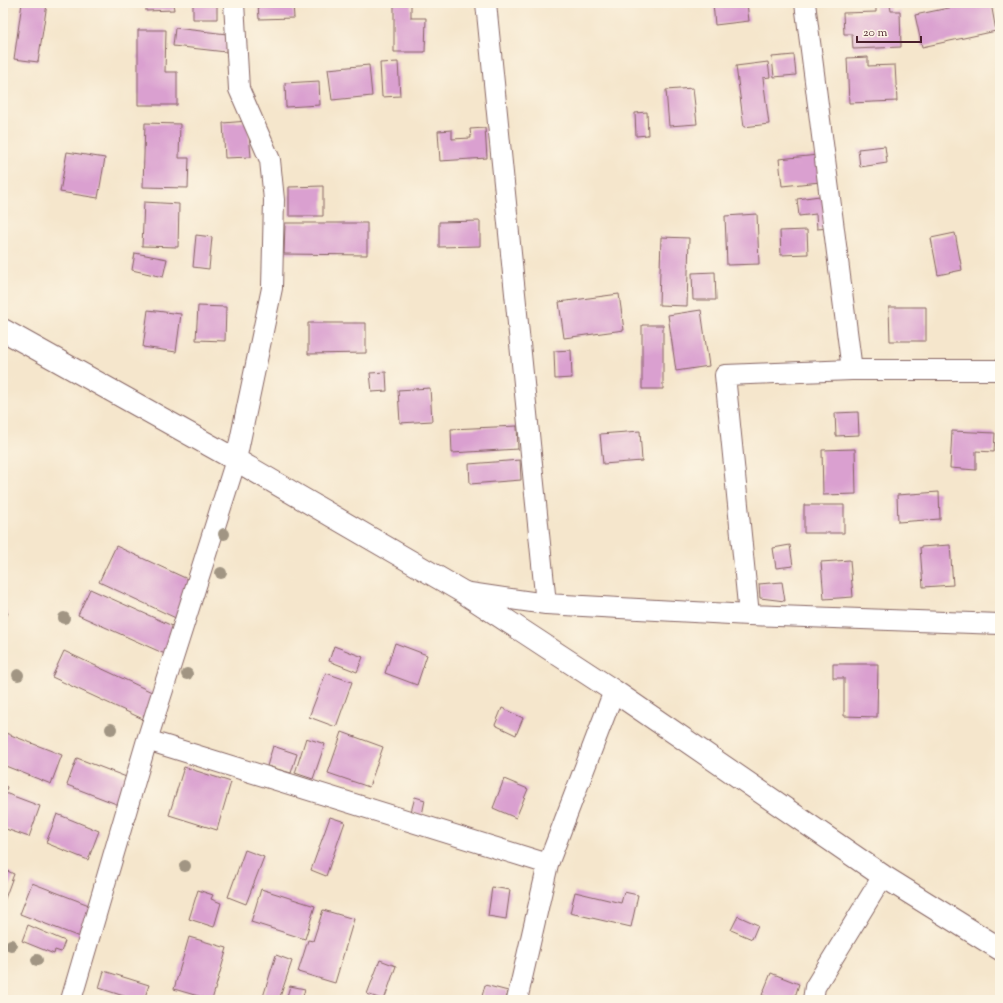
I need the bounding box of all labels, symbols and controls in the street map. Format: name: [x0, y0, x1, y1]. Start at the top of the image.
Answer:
scale bar: [857, 18, 921, 44]
text: 20 m: [863, 24, 888, 42]

